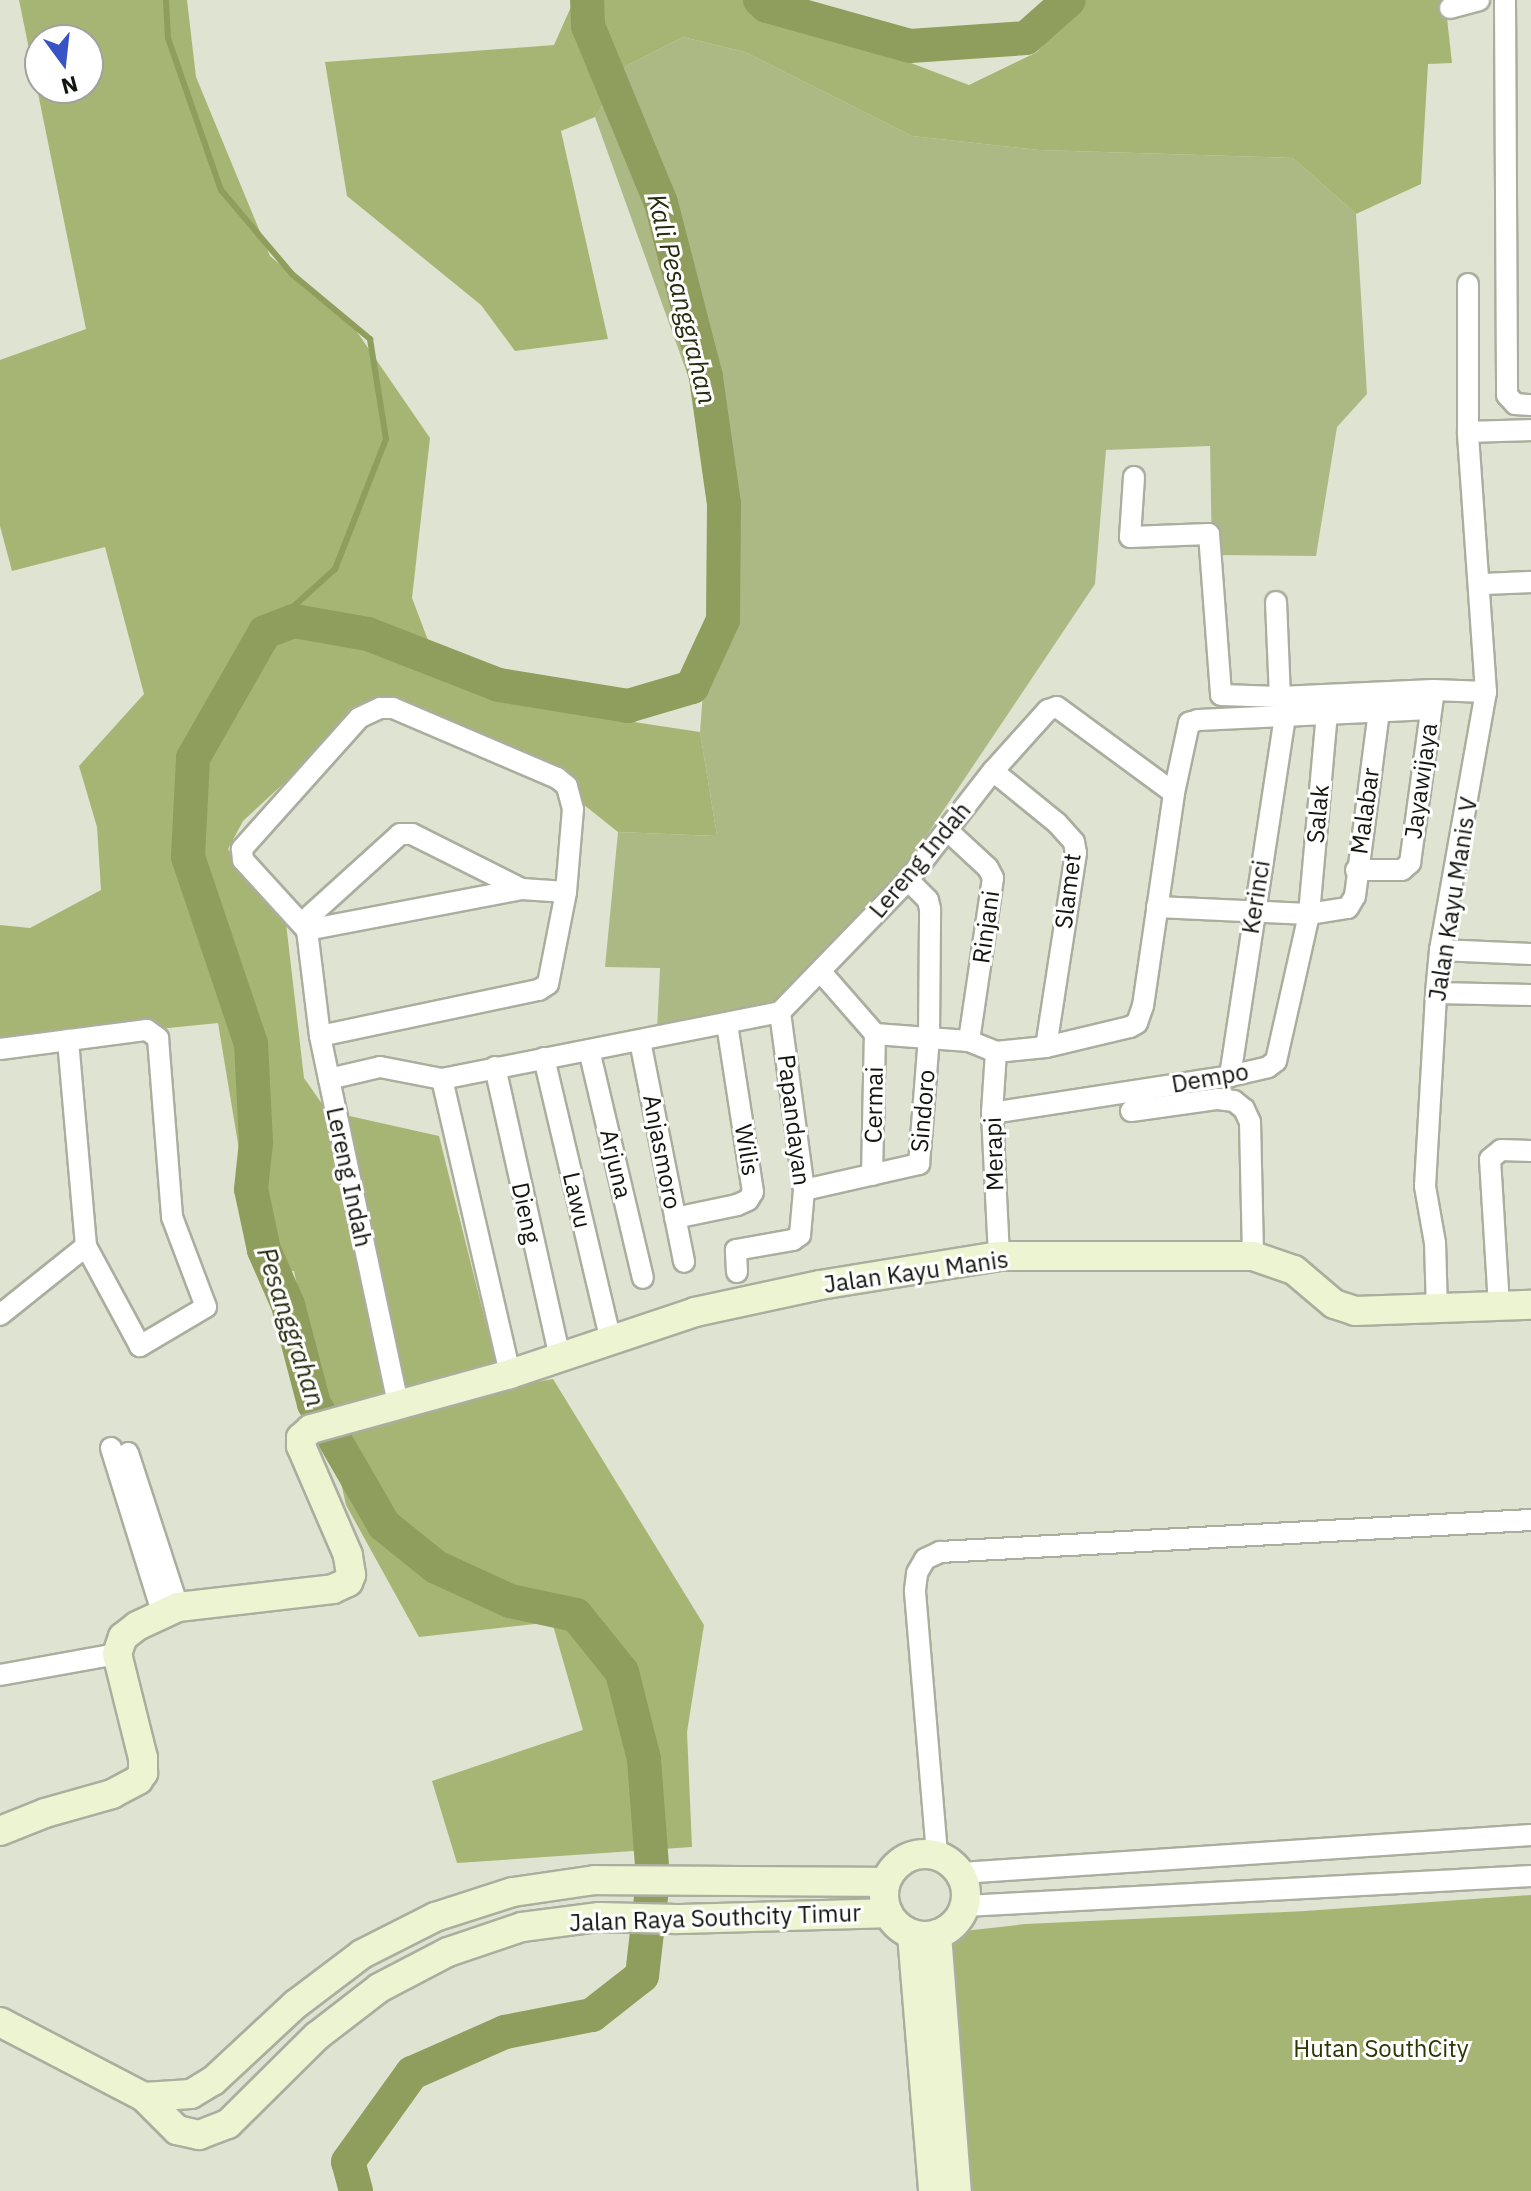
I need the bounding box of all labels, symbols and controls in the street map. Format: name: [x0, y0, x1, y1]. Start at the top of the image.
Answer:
north arrow: [24, 24, 104, 104]
text: N: [58, 70, 81, 102]
water label: Kali Pesanggrahan: [641, 191, 723, 407]
street label: Jayawijaya: [1399, 721, 1443, 841]
street label: Malabar: [1345, 766, 1385, 856]
street label: Salak: [1301, 783, 1335, 845]
street label: Jalan Kayu Manis V: [1423, 795, 1483, 1003]
street label: Lereng Indah: [863, 796, 977, 924]
street label: Slamet: [1049, 852, 1087, 930]
street label: Kerinci: [1236, 858, 1276, 936]
street label: Rinjani: [967, 889, 1005, 965]
street label: Papandayan: [772, 1053, 816, 1187]
street label: Dempo: [1169, 1057, 1251, 1099]
street label: Cermai: [859, 1066, 889, 1144]
street label: Sindoro: [905, 1068, 941, 1154]
street label: Anjasmoro: [637, 1092, 687, 1212]
street label: Lereng Indah: [320, 1104, 378, 1250]
street label: Merapi: [978, 1116, 1010, 1192]
street label: Wilis: [729, 1122, 765, 1178]
street label: Arjuna: [594, 1127, 638, 1201]
street label: Lawu: [557, 1169, 597, 1231]
street label: Dieng: [506, 1180, 546, 1246]
water label: Pesanggrahan: [251, 1243, 331, 1411]
street label: Jalan Kayu Manis: [822, 1245, 1010, 1299]
street label: Jalan Raya Southcity Timur: [569, 1899, 861, 1937]
park label: Hutan SouthCity: [1293, 2035, 1469, 2063]

